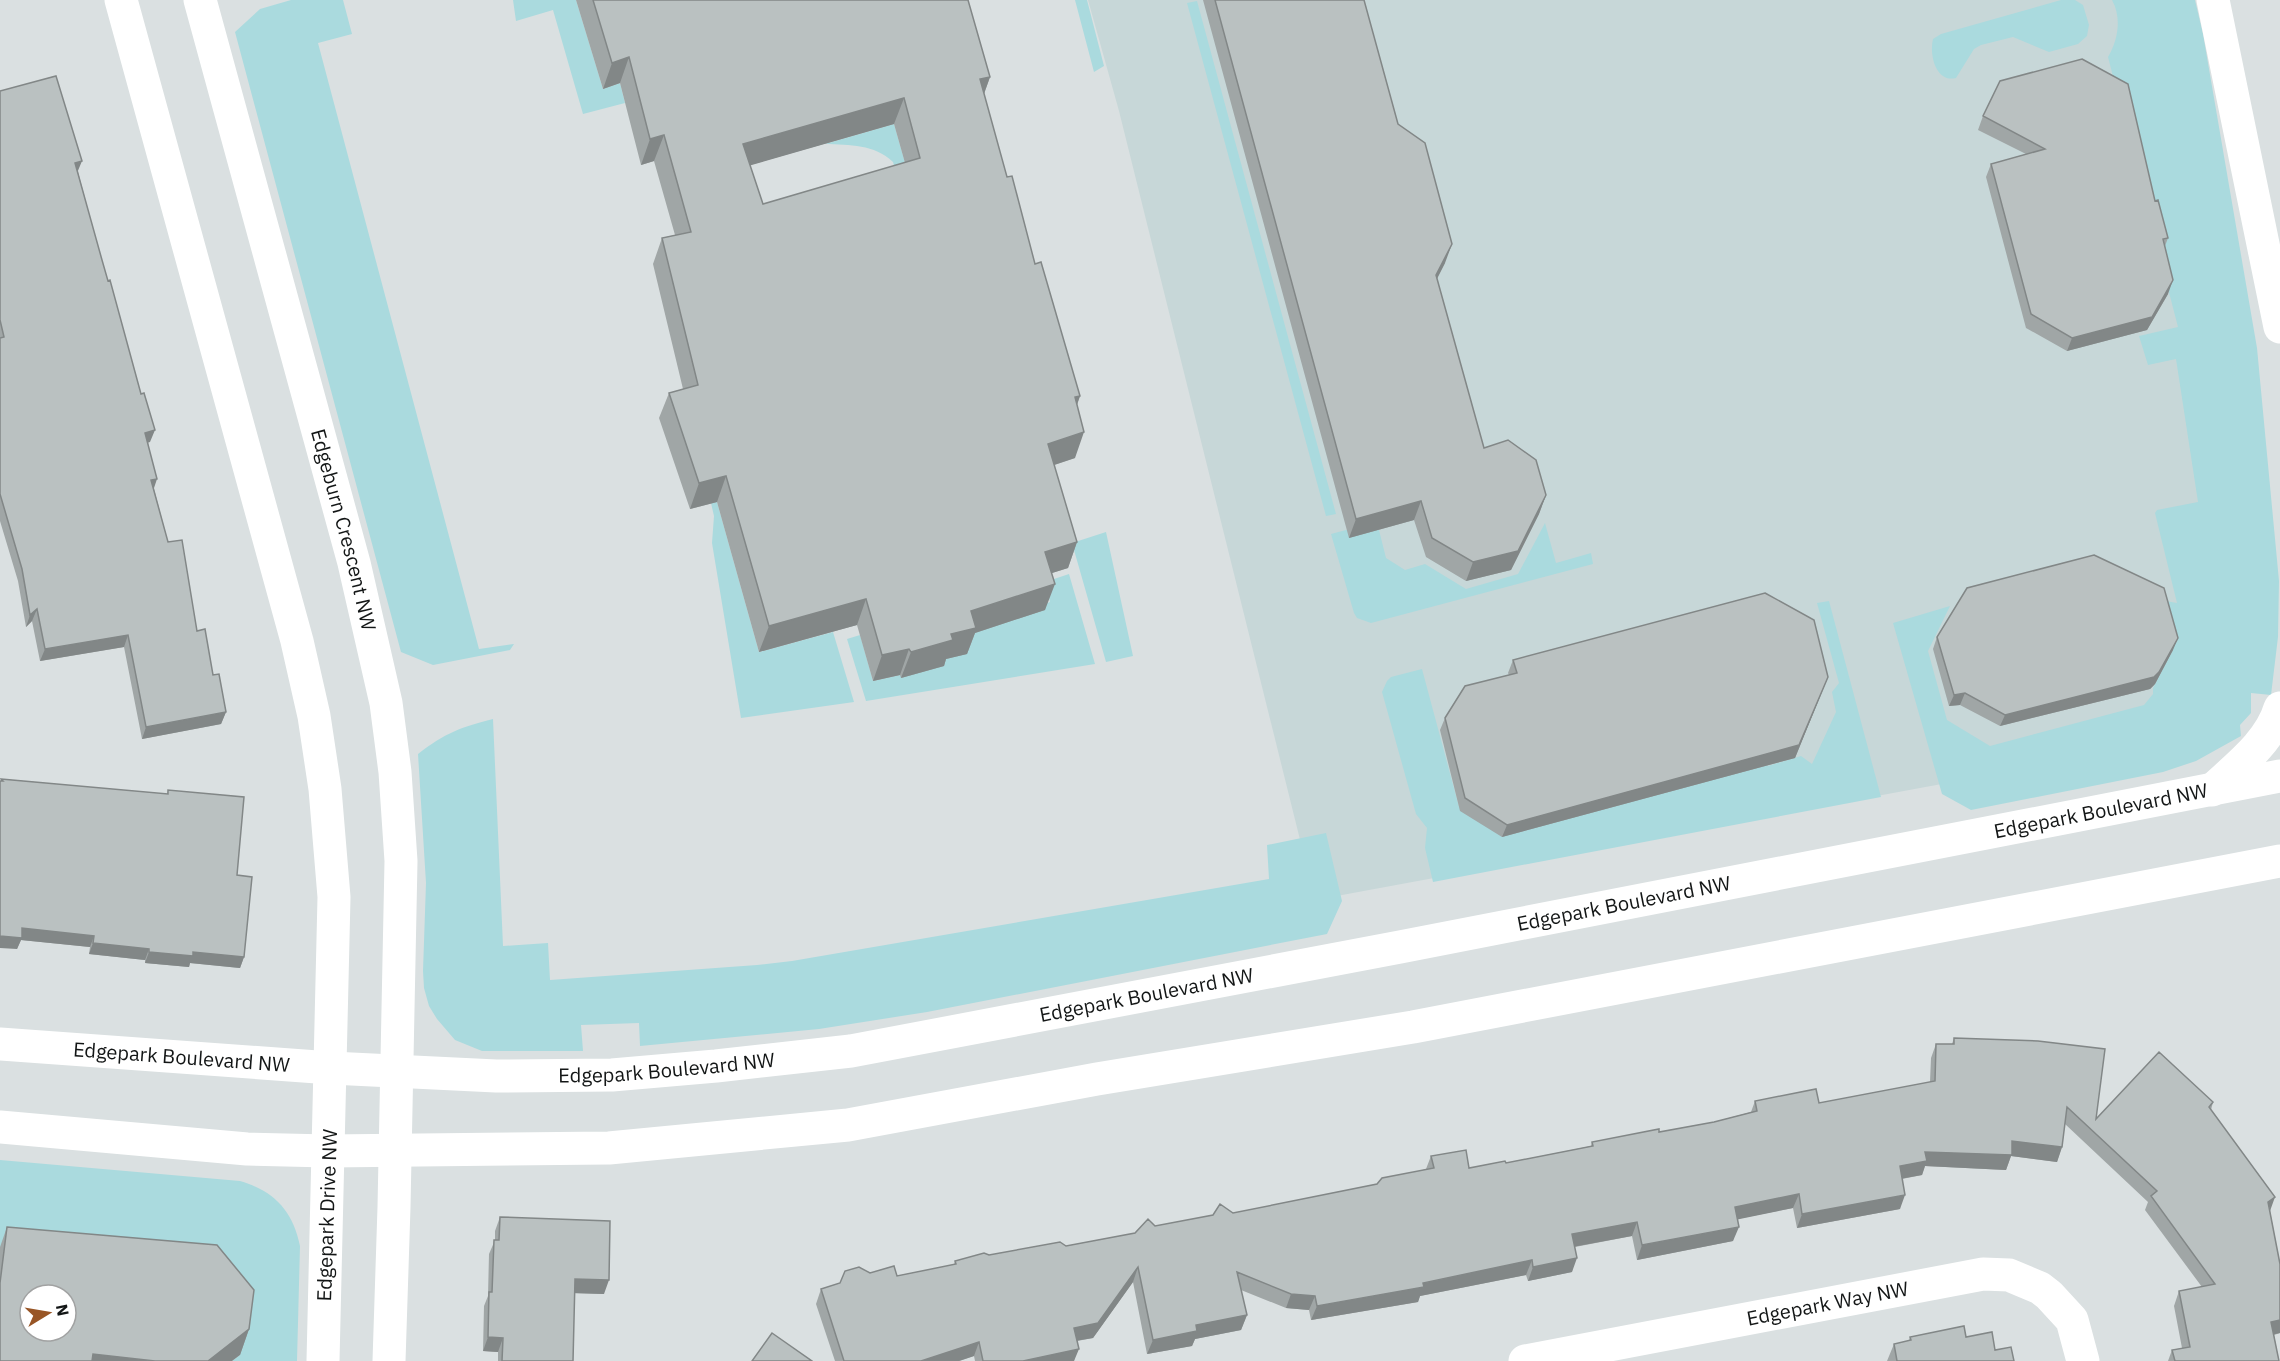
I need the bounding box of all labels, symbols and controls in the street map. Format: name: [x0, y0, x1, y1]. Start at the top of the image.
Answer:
street label: Edgeburn Crescent NW: [305, 426, 383, 633]
street label: Edgepark Boulevard NW: [1992, 776, 2210, 844]
street label: Edgepark Boulevard NW: [1514, 869, 1733, 937]
street label: Edgepark Boulevard NW: [1037, 961, 1256, 1028]
street label: Edgepark Boulevard NW: [72, 1035, 291, 1078]
street label: Edgepark Boulevard NW: [558, 1046, 776, 1088]
street label: Edgepark Drive NW: [310, 1128, 343, 1302]
street label: Edgepark Way NW: [1744, 1274, 1911, 1332]
north arrow: [18, 1283, 78, 1343]
text: N: [52, 1303, 74, 1318]

